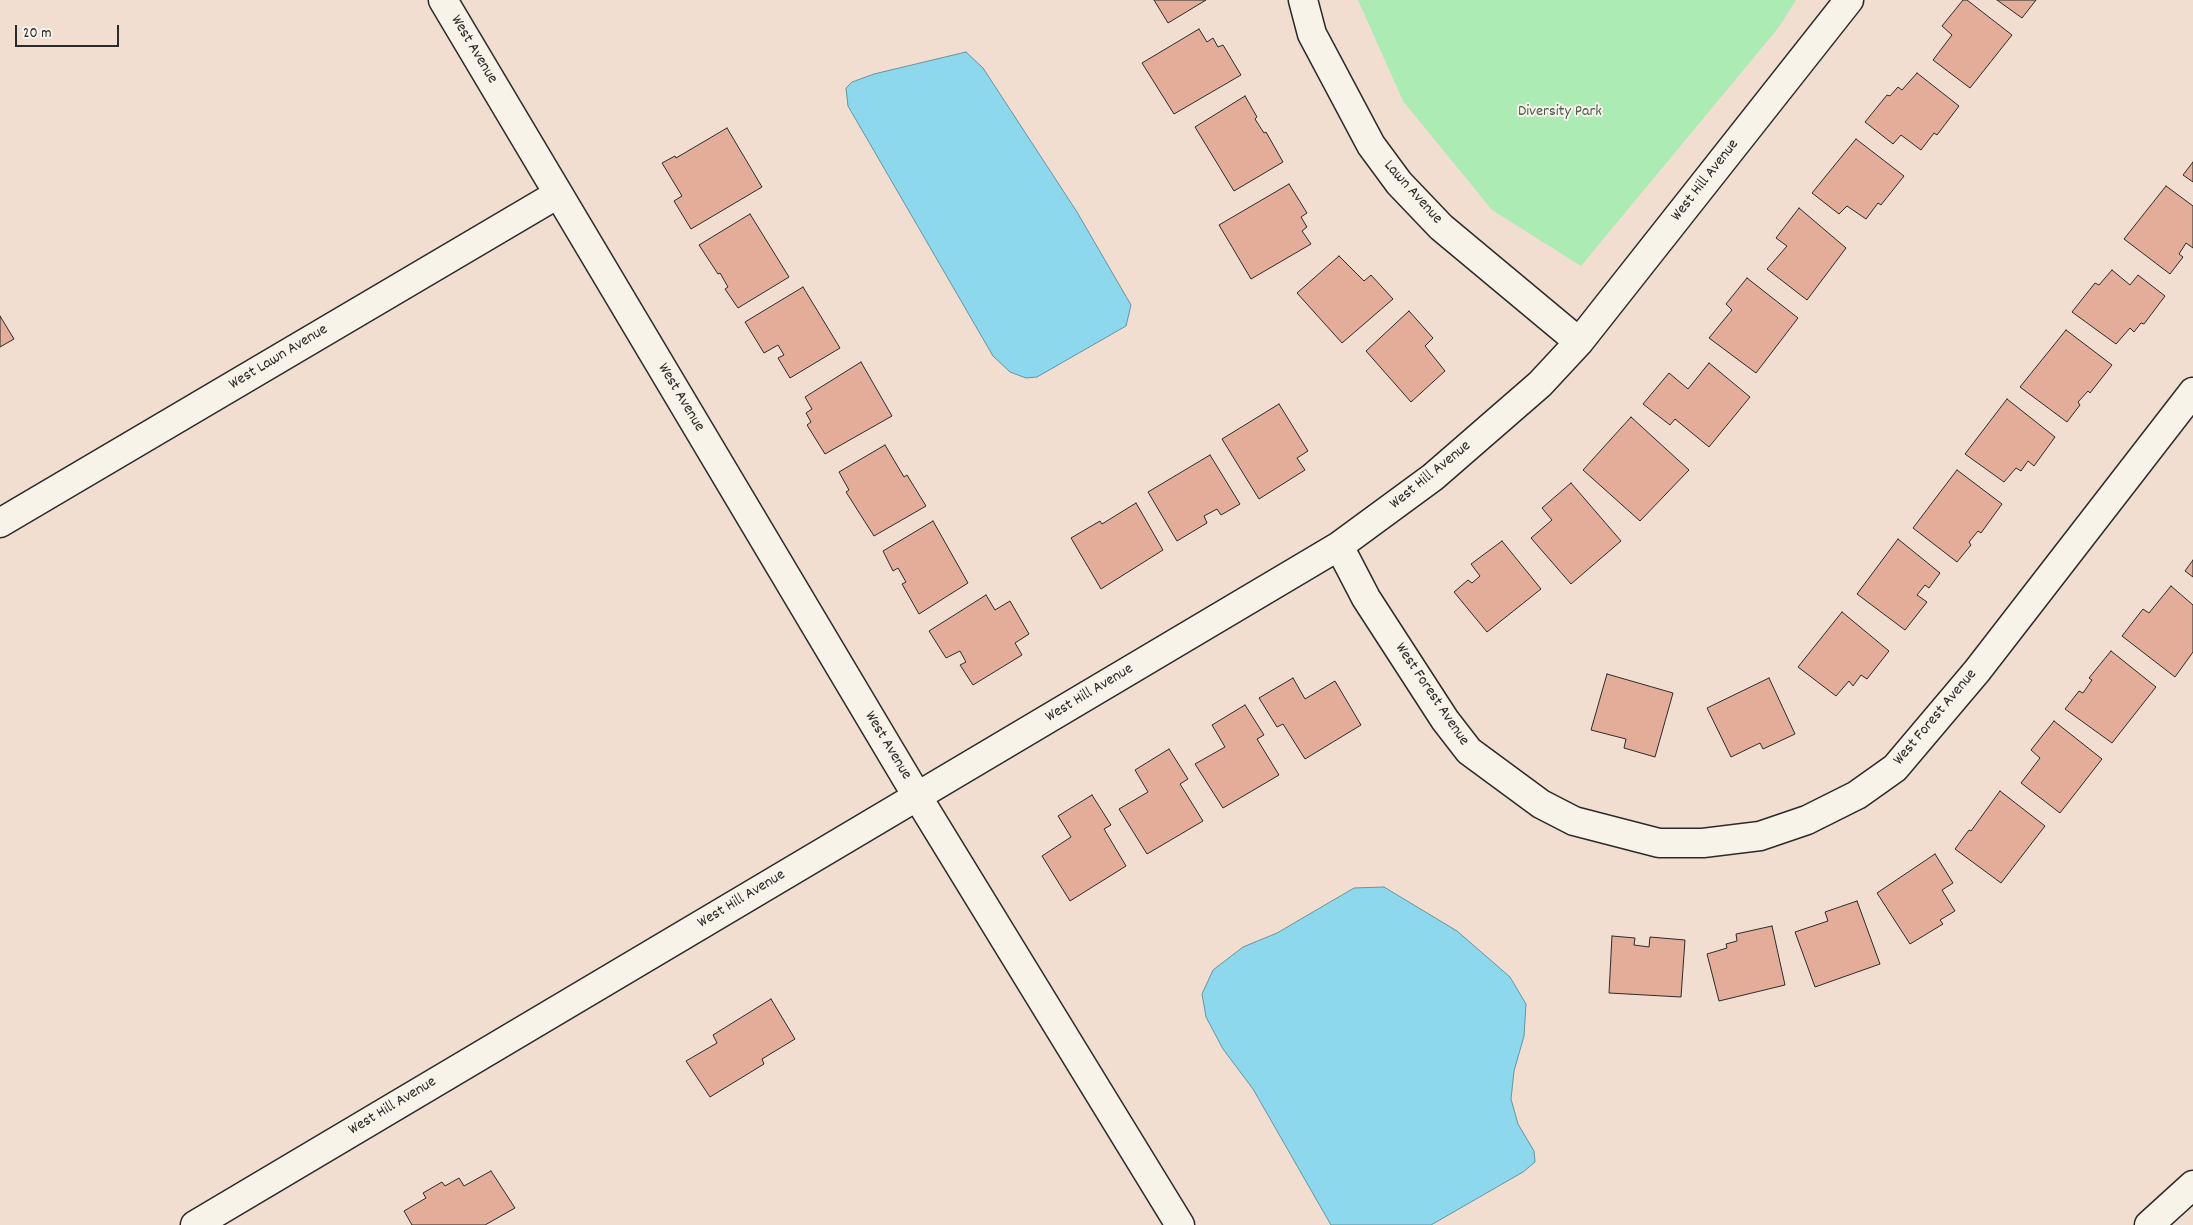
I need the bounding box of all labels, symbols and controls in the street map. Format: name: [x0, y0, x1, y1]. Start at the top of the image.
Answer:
street label: West Avenue: [445, 12, 501, 88]
scale bar: [18, 15, 121, 47]
text: 20 m: [23, 23, 51, 45]
park label: Diversity Park: [1518, 103, 1602, 123]
street label: West Hill Avenue: [1668, 136, 1744, 226]
street label: Lawn Avenue: [1378, 157, 1446, 229]
street label: West Lawn Avenue: [226, 321, 332, 395]
street label: West Avenue: [652, 360, 708, 436]
street label: West Hill Avenue: [1387, 437, 1475, 515]
street label: West Forest Avenue: [1390, 640, 1472, 750]
street label: West Hill Avenue: [1043, 660, 1137, 728]
street label: West Forest Avenue: [1890, 666, 1982, 770]
street label: West Avenue: [859, 708, 915, 784]
street label: West Hill Avenue: [695, 866, 789, 934]
street label: West Hill Avenue: [346, 1073, 440, 1141]

